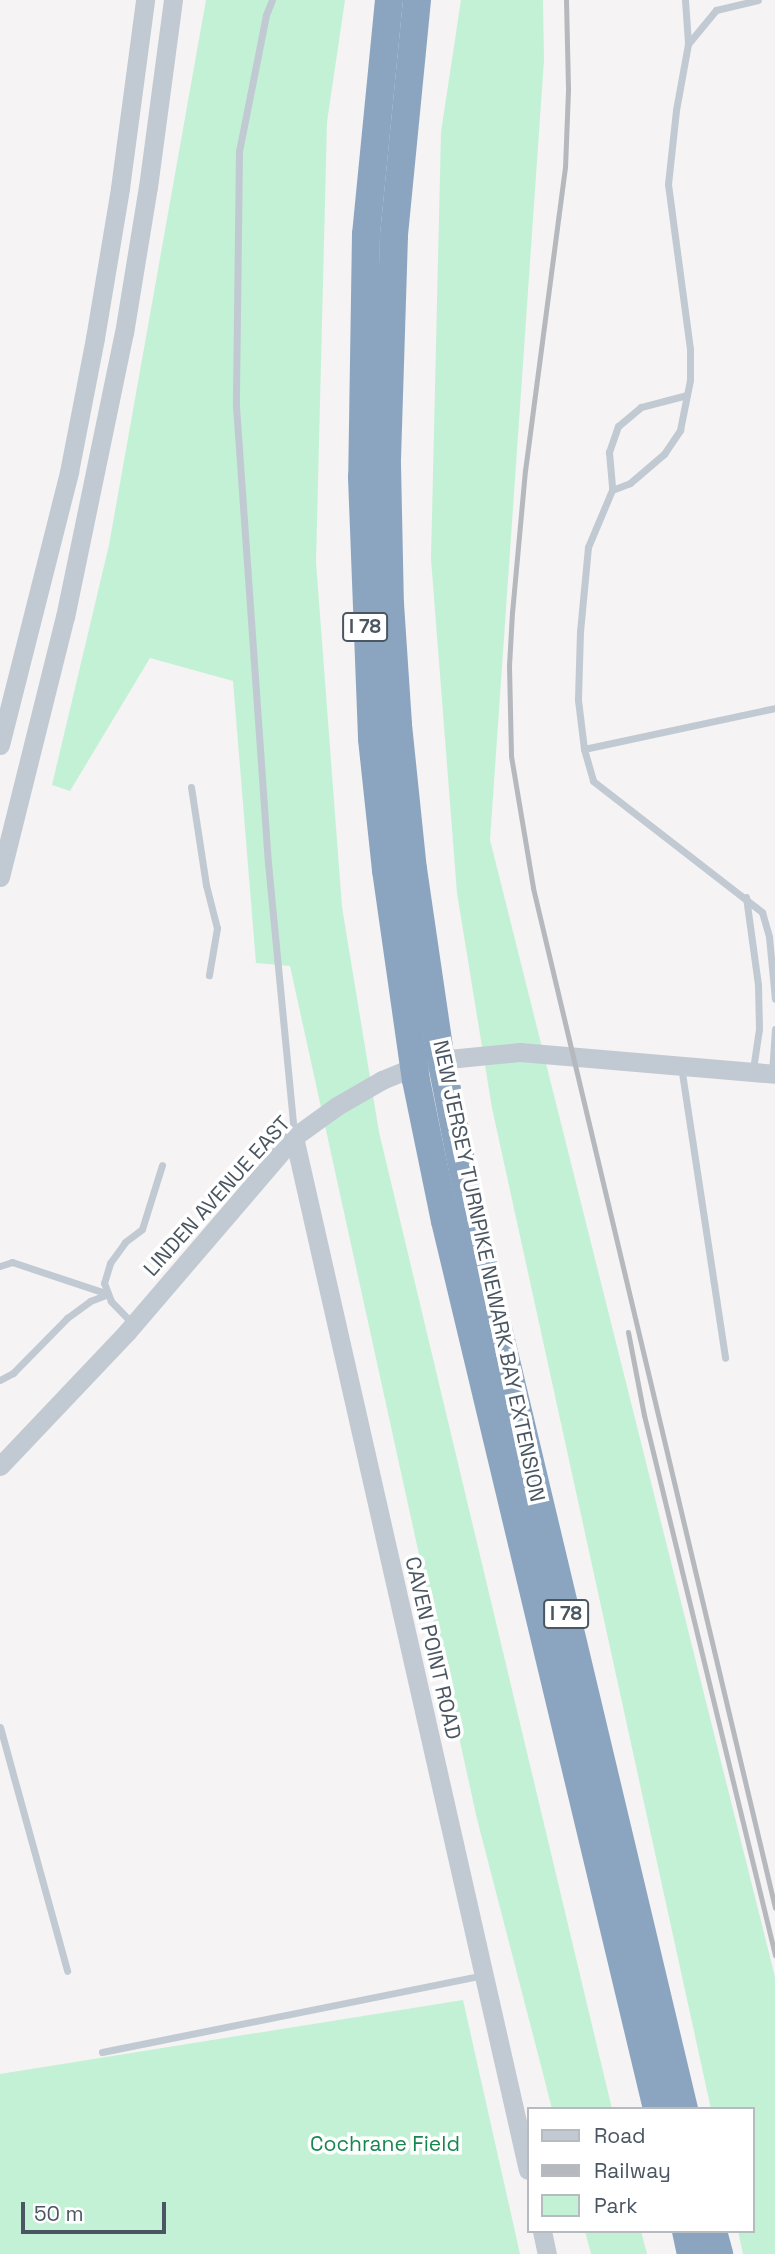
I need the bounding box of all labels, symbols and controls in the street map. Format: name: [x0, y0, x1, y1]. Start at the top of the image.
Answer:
road number: I 78: [340, 612, 390, 642]
street label: NEW JERSEY TURNPIKE NEWARK BAY EXTENSION: [428, 1037, 550, 1505]
street label: LINDEN AVENUE EAST: [138, 1111, 296, 1281]
street label: CAVEN POINT ROAD: [400, 1554, 466, 1742]
road number: I 78: [542, 1598, 590, 1630]
legend: [526, 2107, 754, 2233]
text: Road: [594, 2122, 646, 2149]
park label: Cochrane Field: [310, 2131, 460, 2157]
text: Railway: [594, 2157, 671, 2184]
scale bar: [24, 2188, 170, 2232]
text: Park: [594, 2192, 638, 2219]
text: 50 m: [34, 2200, 84, 2227]

